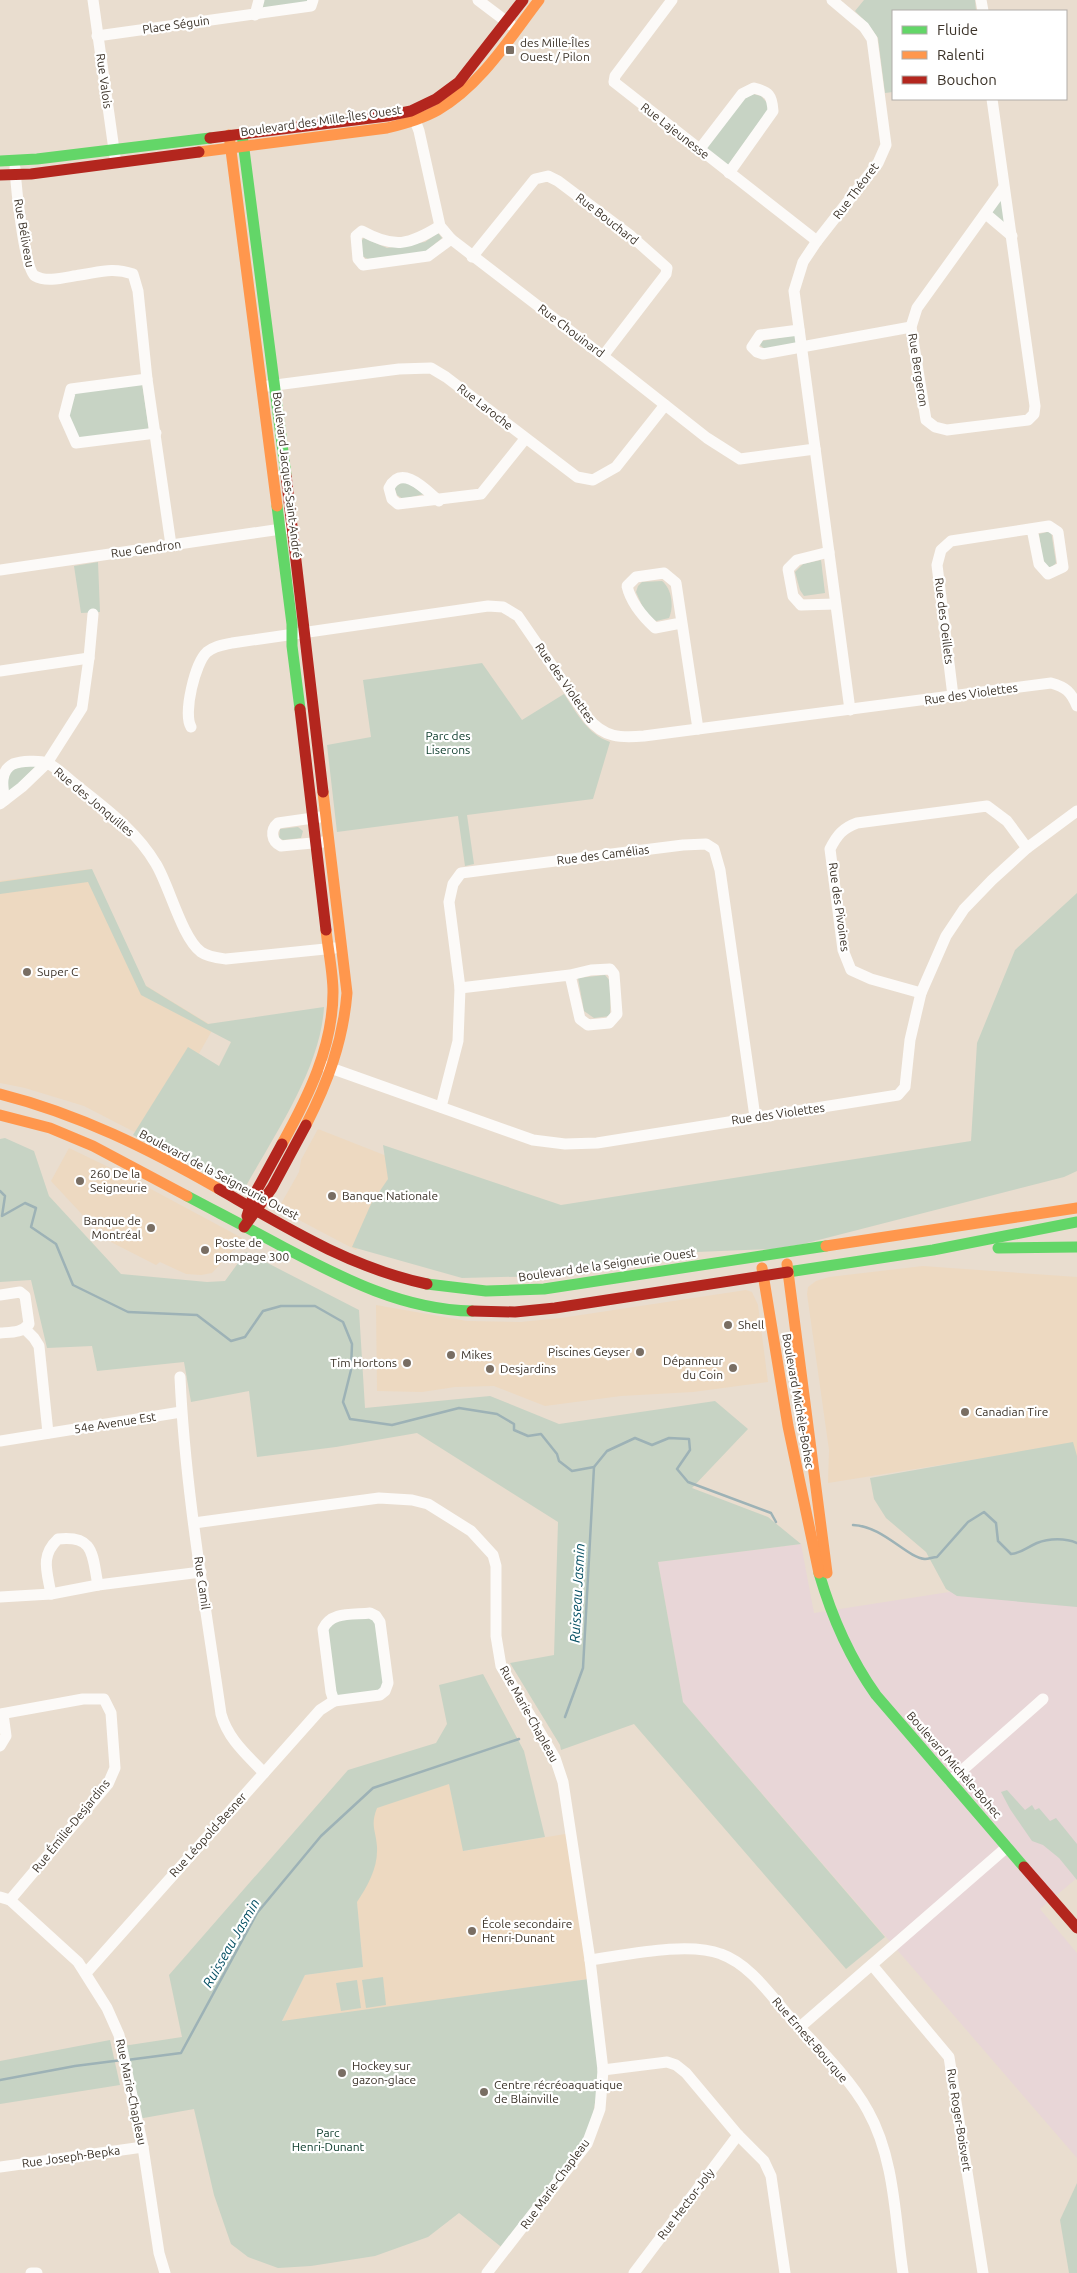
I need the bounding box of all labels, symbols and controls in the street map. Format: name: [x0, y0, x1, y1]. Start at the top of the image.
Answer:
legend: [892, 10, 1067, 100]
street label: Place Séguin: [141, 13, 210, 36]
text: Fluide: [937, 21, 978, 38]
place label: des Mille-Îles Ouest / Pilon: [520, 36, 590, 63]
marker: des Mille-Îles Ouest / Pilon: [504, 44, 516, 56]
text: Ralenti: [937, 46, 984, 63]
street label: Rue Valois: [94, 53, 115, 109]
text: Bouchon: [937, 71, 997, 88]
street label: Rue Lajeunesse: [639, 100, 712, 161]
street label: Boulevard des Mille-Îles Ouest: [240, 103, 403, 138]
street label: Rue Théoret: [830, 160, 881, 221]
street label: Rue Bouchard: [574, 190, 641, 247]
street label: Rue Béliveau: [12, 198, 37, 268]
street label: Rue Chouinard: [536, 302, 607, 360]
street label: Rue Bergeron: [906, 332, 931, 408]
street label: Rue Laroche: [455, 381, 516, 432]
street label: Boulevard Jacques-Saint-André: [271, 391, 304, 559]
street label: Rue Gendron: [110, 537, 182, 560]
street label: Rue des Oeillets: [933, 577, 956, 665]
street label: Rue des Violettes: [533, 640, 598, 725]
street label: Rue des Violettes: [923, 681, 1019, 707]
park label: Parc des Liserons: [426, 729, 470, 756]
street label: Rue des Jonquilles: [52, 764, 137, 839]
street label: Rue des Camélias: [556, 842, 650, 867]
street label: Rue des Pivoines: [827, 862, 852, 952]
place label: Super C: [37, 965, 79, 978]
marker: Super C: [21, 966, 33, 978]
street label: Rue des Violettes: [730, 1101, 826, 1127]
street label: Boulevard de la Seigneurie Ouest: [137, 1127, 301, 1222]
place label: 260 De la Seigneurie: [90, 1167, 147, 1194]
marker: 260 De la Seigneurie: [74, 1175, 86, 1187]
place label: Banque Nationale: [342, 1189, 438, 1202]
marker: Banque Nationale: [326, 1190, 338, 1202]
place label: Banque de Montréal: [83, 1214, 141, 1241]
marker: Banque de Montréal: [145, 1222, 157, 1234]
place label: Poste de pompage 300: [215, 1236, 289, 1263]
marker: Poste de pompage 300: [199, 1244, 211, 1256]
street label: Boulevard de la Seigneurie Ouest: [518, 1246, 697, 1283]
place label: Shell: [738, 1318, 764, 1331]
marker: Shell: [722, 1319, 734, 1331]
street label: Boulevard Michèle-Bohec: [780, 1332, 817, 1470]
place label: Piscines Geyser: [548, 1345, 630, 1358]
marker: Piscines Geyser: [634, 1346, 646, 1358]
place label: Mikes: [461, 1348, 492, 1361]
marker: Mikes: [445, 1349, 457, 1361]
place label: Dépanneur du Coin: [663, 1354, 723, 1381]
place label: Tim Hortons: [330, 1356, 397, 1369]
marker: Tim Hortons: [401, 1357, 413, 1369]
place label: Desjardins: [500, 1362, 556, 1375]
marker: Dépanneur du Coin: [727, 1362, 739, 1374]
marker: Desjardins: [484, 1363, 496, 1375]
place label: Canadian Tire: [975, 1405, 1048, 1418]
marker: Canadian Tire: [959, 1406, 971, 1418]
street label: 54e Avenue Est: [73, 1410, 157, 1435]
water label: Ruisseau Jasmin: [566, 1543, 588, 1643]
street label: Rue Camil: [192, 1555, 213, 1610]
street label: Rue Marie-Chapleau: [498, 1663, 561, 1764]
street label: Boulevard Michèle-Bohec: [905, 1709, 1004, 1821]
street label: Rue Émilie-Desjardins: [29, 1777, 112, 1875]
street label: Rue Léopold-Besner: [166, 1790, 249, 1879]
water label: Ruisseau Jasmin: [199, 1896, 263, 1990]
place label: École secondaire Henri-Dunant: [482, 1917, 572, 1944]
marker: École secondaire Henri-Dunant: [466, 1925, 478, 1937]
street label: Rue Ernest-Bourque: [770, 1995, 851, 2085]
street label: Rue Marie-Chapleau: [114, 2038, 149, 2146]
place label: Hockey sur gazon-glace: [352, 2059, 416, 2086]
marker: Hockey sur gazon-glace: [336, 2067, 348, 2079]
street label: Rue Roger-Boisvert: [945, 2068, 974, 2173]
place label: Centre récréoaquatique de Blainville: [494, 2078, 623, 2105]
marker: Centre récréoaquatique de Blainville: [478, 2086, 490, 2098]
park label: Parc Henri-Dunant: [292, 2126, 365, 2153]
street label: Rue Marie-Chapleau: [518, 2136, 592, 2231]
street label: Rue Joseph-Bepka: [21, 2143, 121, 2170]
street label: Rue Hector-Joly: [655, 2166, 717, 2242]

